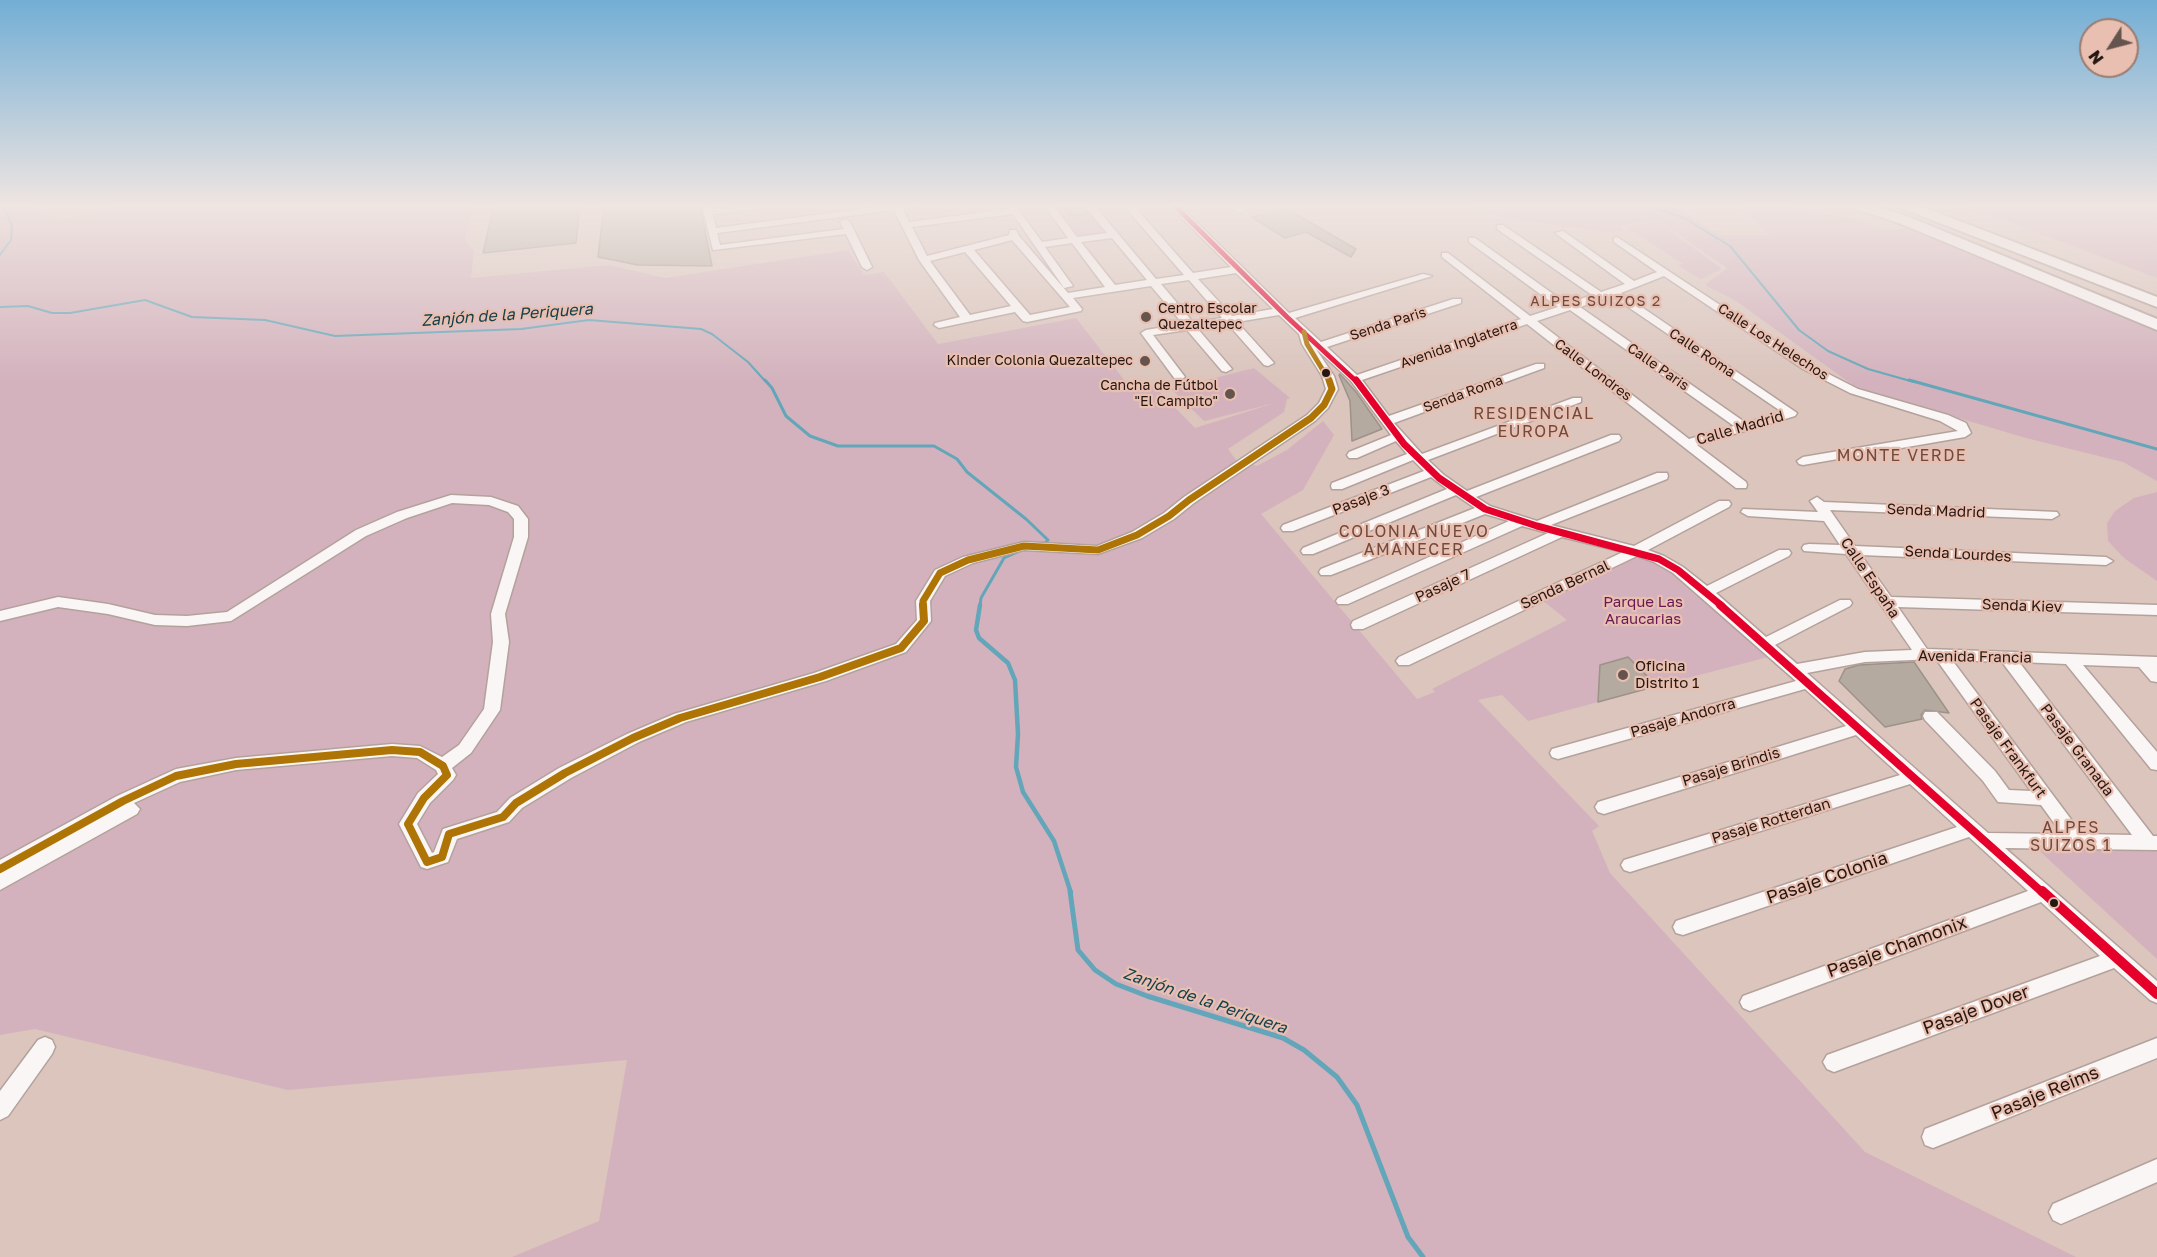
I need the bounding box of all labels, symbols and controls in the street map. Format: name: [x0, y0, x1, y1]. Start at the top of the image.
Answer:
north arrow: [2079, 18, 2139, 78]
text: N: [2084, 47, 2108, 68]
district label: ALPES SUIZOS 2: [1530, 294, 1662, 310]
water label: Zanjón de la Periquera: [421, 299, 593, 331]
street label: Calle Los Helechos: [1715, 300, 1831, 384]
place label: Centro Escolar Quezaltepec: [1158, 301, 1257, 334]
street label: Senda Paris: [1348, 304, 1428, 344]
marker: Centro Escolar Quezaltepec: [1139, 310, 1153, 324]
street label: Avenida Inglaterra: [1398, 316, 1520, 372]
street label: Calle Roma: [1666, 325, 1738, 381]
street label: Calle Londres: [1551, 336, 1635, 404]
street label: Calle Paris: [1624, 340, 1692, 394]
place label: Kinder Colonia Quezaltepec: [947, 353, 1133, 369]
marker: Kinder Colonia Quezaltepec: [1138, 354, 1152, 368]
unlabelled marker: [1320, 367, 1332, 379]
street label: Senda Roma: [1421, 372, 1505, 416]
place label: Cancha de Fútbol "El Campito": [1100, 378, 1218, 410]
marker: Cancha de Fútbol "El Campito": [1223, 387, 1237, 401]
district label: RESIDENCIAL EUROPA: [1473, 404, 1595, 442]
street label: Calle Madrid: [1694, 407, 1786, 449]
district label: MONTE VERDE: [1837, 446, 1967, 466]
street label: Pasaje 3: [1330, 481, 1392, 519]
street label: Senda Madrid: [1886, 500, 1986, 522]
district label: COLONIA NUEVO AMANECER: [1339, 522, 1489, 560]
street label: Calle España: [1837, 534, 1903, 622]
street label: Senda Lourdes: [1904, 542, 2012, 566]
street label: Senda Bernal: [1518, 557, 1612, 613]
street label: Pasaje 7: [1412, 565, 1474, 607]
park label: Parque Las Araucarias: [1603, 593, 1683, 628]
street label: Senda Kiev: [1982, 596, 2062, 616]
street label: Avenida Francia: [1918, 647, 2032, 667]
place label: Oficina Distrito 1: [1635, 657, 1699, 692]
marker: Oficina Distrito 1: [1616, 668, 1630, 682]
street label: Pasaje Andorra: [1628, 694, 1738, 742]
street label: Pasaje Frankfurt: [1966, 695, 2050, 801]
street label: Pasaje Granada: [2036, 700, 2118, 800]
street label: Pasaje Brindis: [1680, 744, 1782, 790]
street label: Pasaje Rotterdan: [1709, 794, 1833, 848]
district label: ALPES SUIZOS 1: [2030, 818, 2112, 856]
street label: Pasaje Colonia: [1764, 847, 1890, 909]
unlabelled marker: [2048, 897, 2060, 909]
street label: Pasaje Chamonix: [1824, 912, 1970, 982]
water label: Zanjón de la Periquera: [1121, 964, 1289, 1038]
street label: Pasaje Dover: [1920, 981, 2032, 1039]
street label: Pasaje Reims: [1988, 1062, 2102, 1124]

